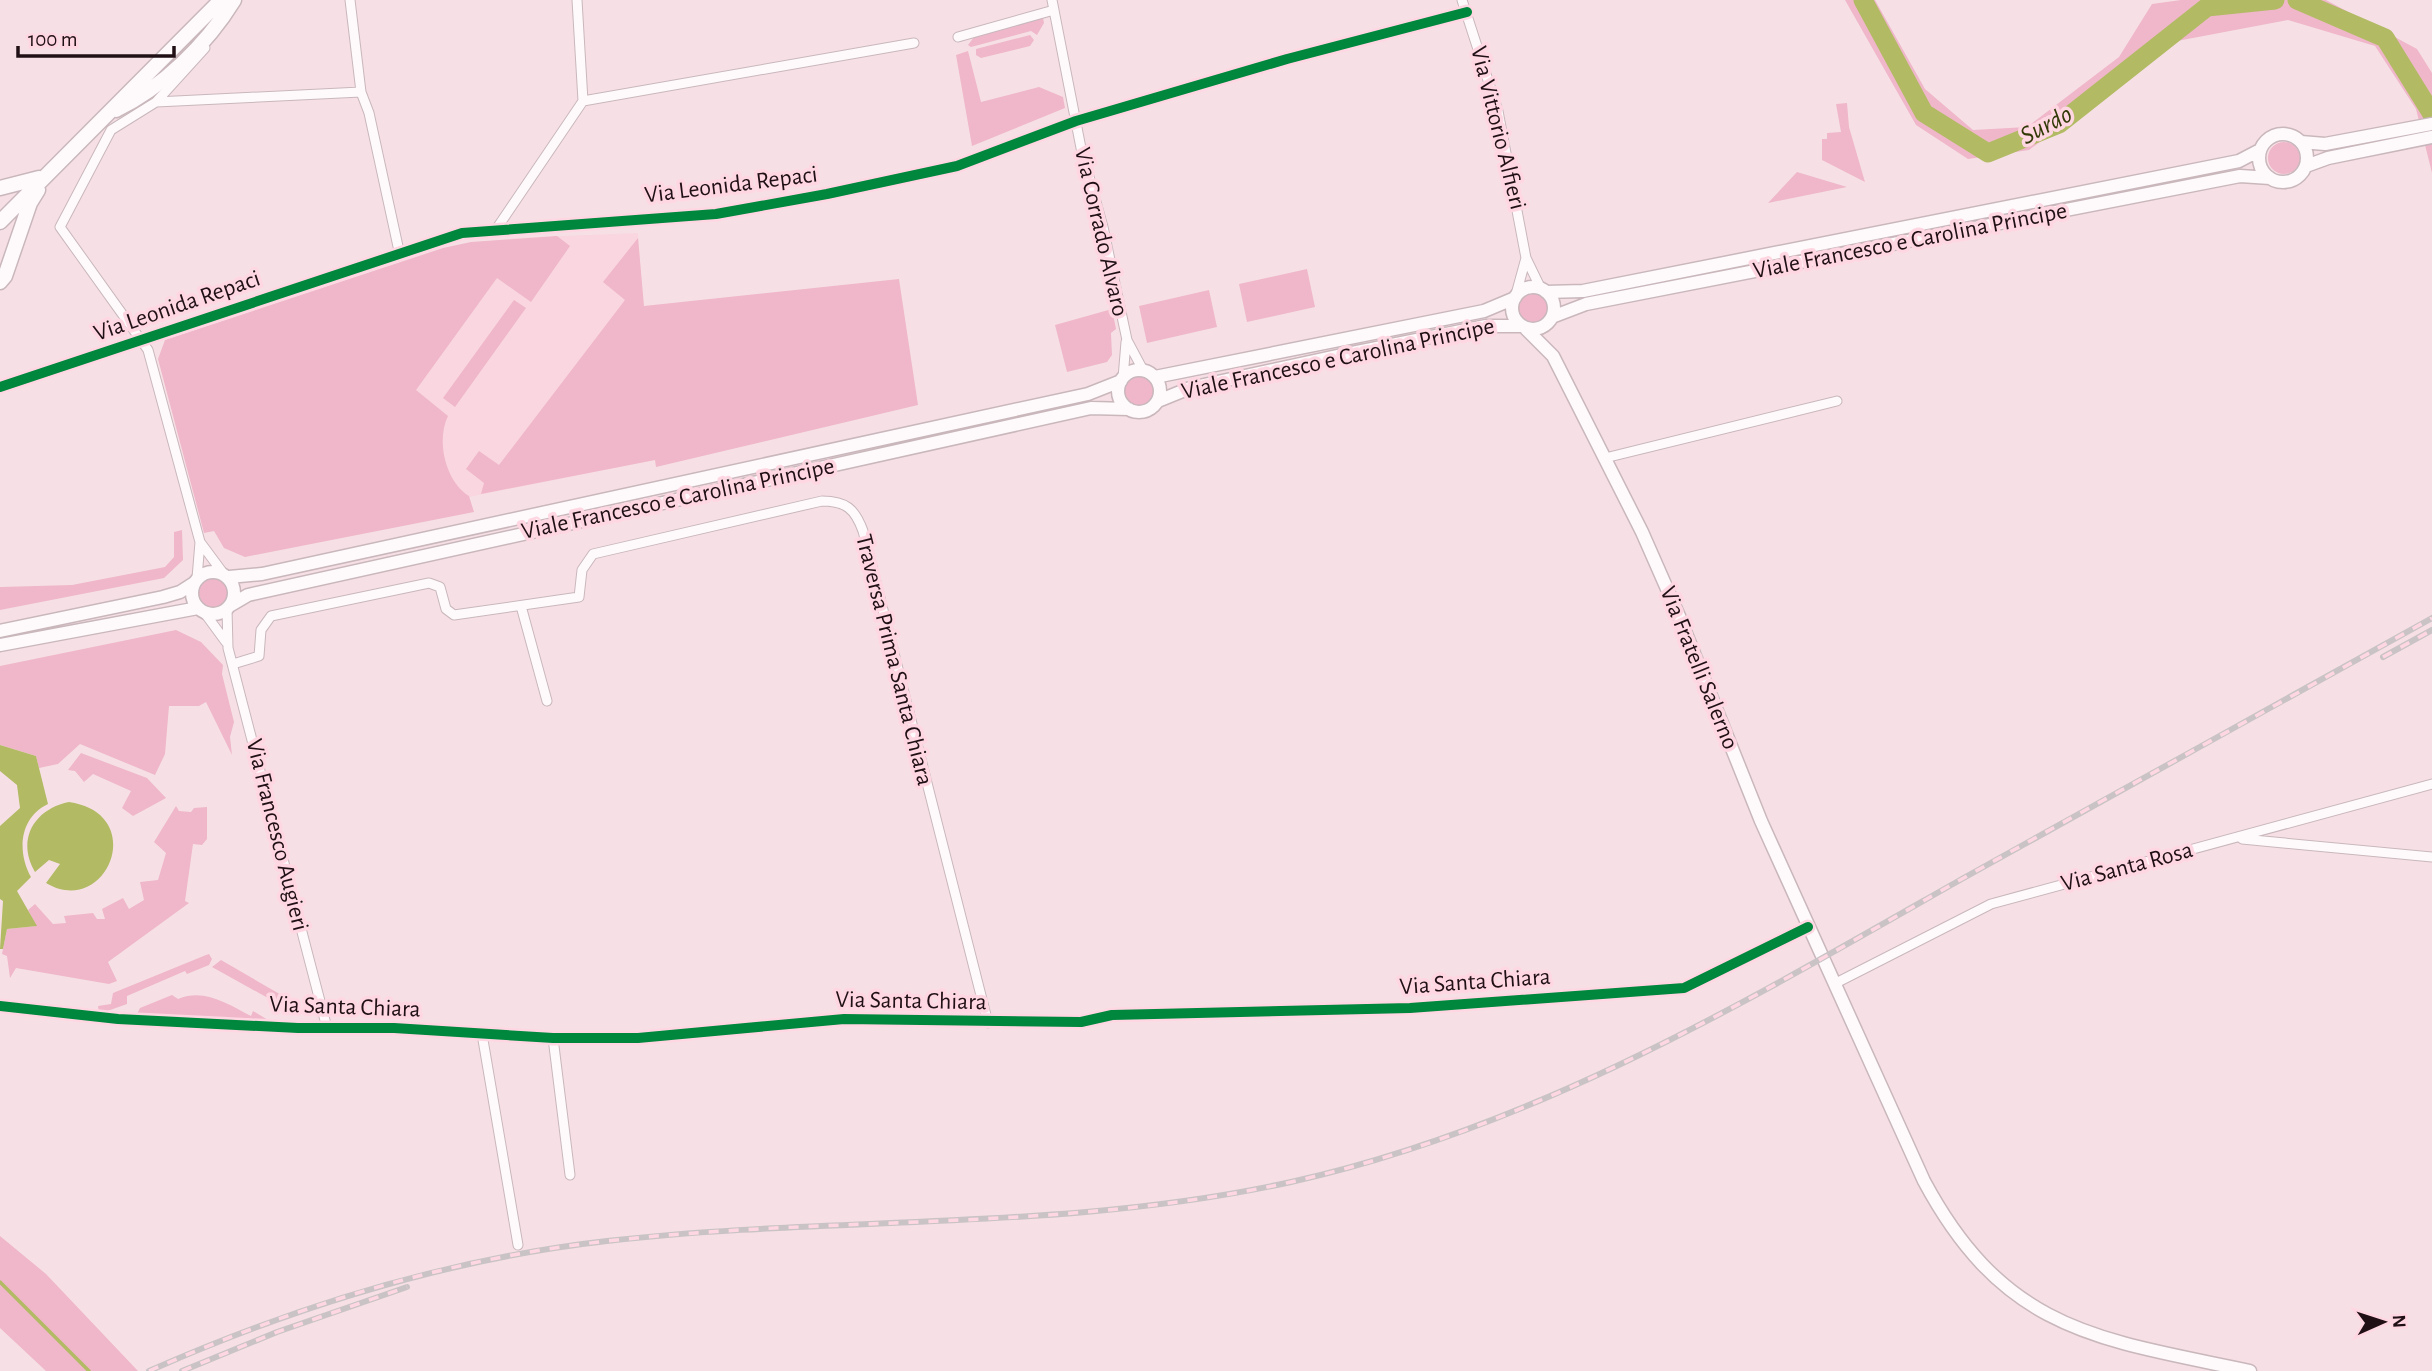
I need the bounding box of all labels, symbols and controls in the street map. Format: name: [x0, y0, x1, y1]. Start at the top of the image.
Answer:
scale bar: [18, 14, 173, 58]
text: 100 m: [28, 29, 78, 50]
street label: Via Vittorio Alfieri: [1466, 44, 1530, 212]
water label: Surdo: [2016, 101, 2076, 149]
street label: Via Corrado Alvaro: [1070, 145, 1132, 319]
street label: Via Leonida Repaci: [643, 162, 819, 208]
street label: Viale Francesco e Carolina Principe: [1751, 199, 2069, 283]
street label: Via Leonida Repaci: [91, 266, 263, 346]
street label: Viale Francesco e Carolina Principe: [1179, 314, 1497, 404]
street label: Viale Francesco e Carolina Principe: [519, 454, 837, 544]
street label: Traversa Prima Santa Chiara: [851, 532, 937, 788]
street label: Via Fratelli Salerno: [1655, 583, 1743, 753]
street label: Via Francesco Augieri: [242, 737, 312, 933]
street label: Via Santa Rosa: [2059, 838, 2195, 896]
street label: Via Santa Chiara: [1399, 965, 1551, 999]
street label: Via Santa Chiara: [835, 988, 987, 1014]
street label: Via Santa Chiara: [269, 992, 421, 1022]
north arrow: [2348, 1287, 2418, 1357]
text: N: [2389, 1314, 2408, 1328]

